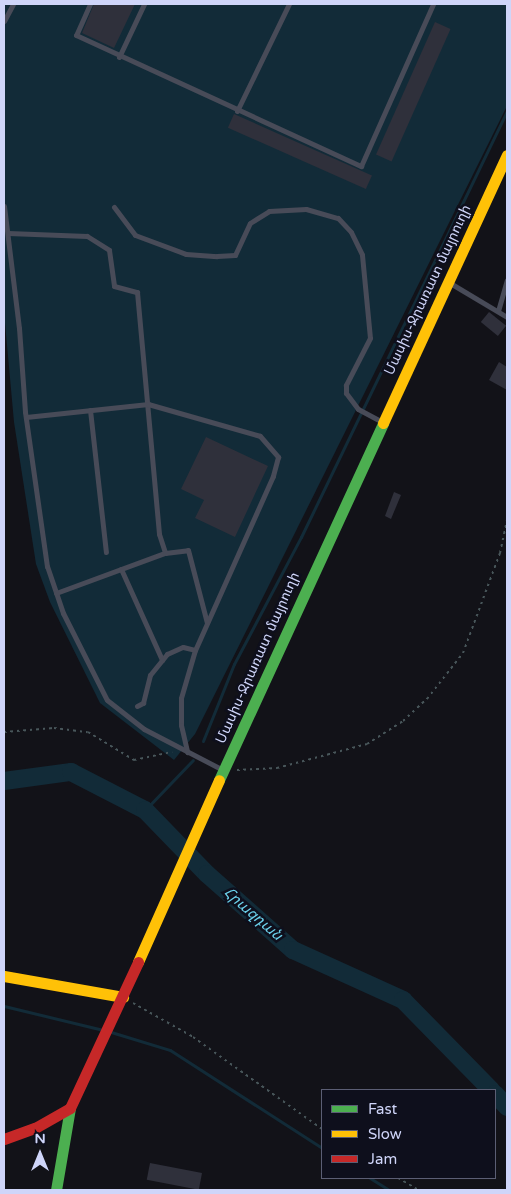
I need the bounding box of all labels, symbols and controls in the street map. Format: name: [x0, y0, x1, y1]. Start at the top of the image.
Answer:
street label: Մասիս-Ջրառատ մայրուղի: [381, 202, 475, 378]
street label: Մասիս-Ջրառատ մայրուղի: [212, 570, 304, 746]
water label: Հրազդան: [220, 884, 286, 944]
legend: [321, 1089, 496, 1179]
text: Fast: [368, 1100, 397, 1118]
text: Slow: [368, 1125, 402, 1143]
north arrow: [15, 1129, 65, 1179]
text: N: [34, 1130, 46, 1147]
text: Jam: [368, 1150, 397, 1168]

